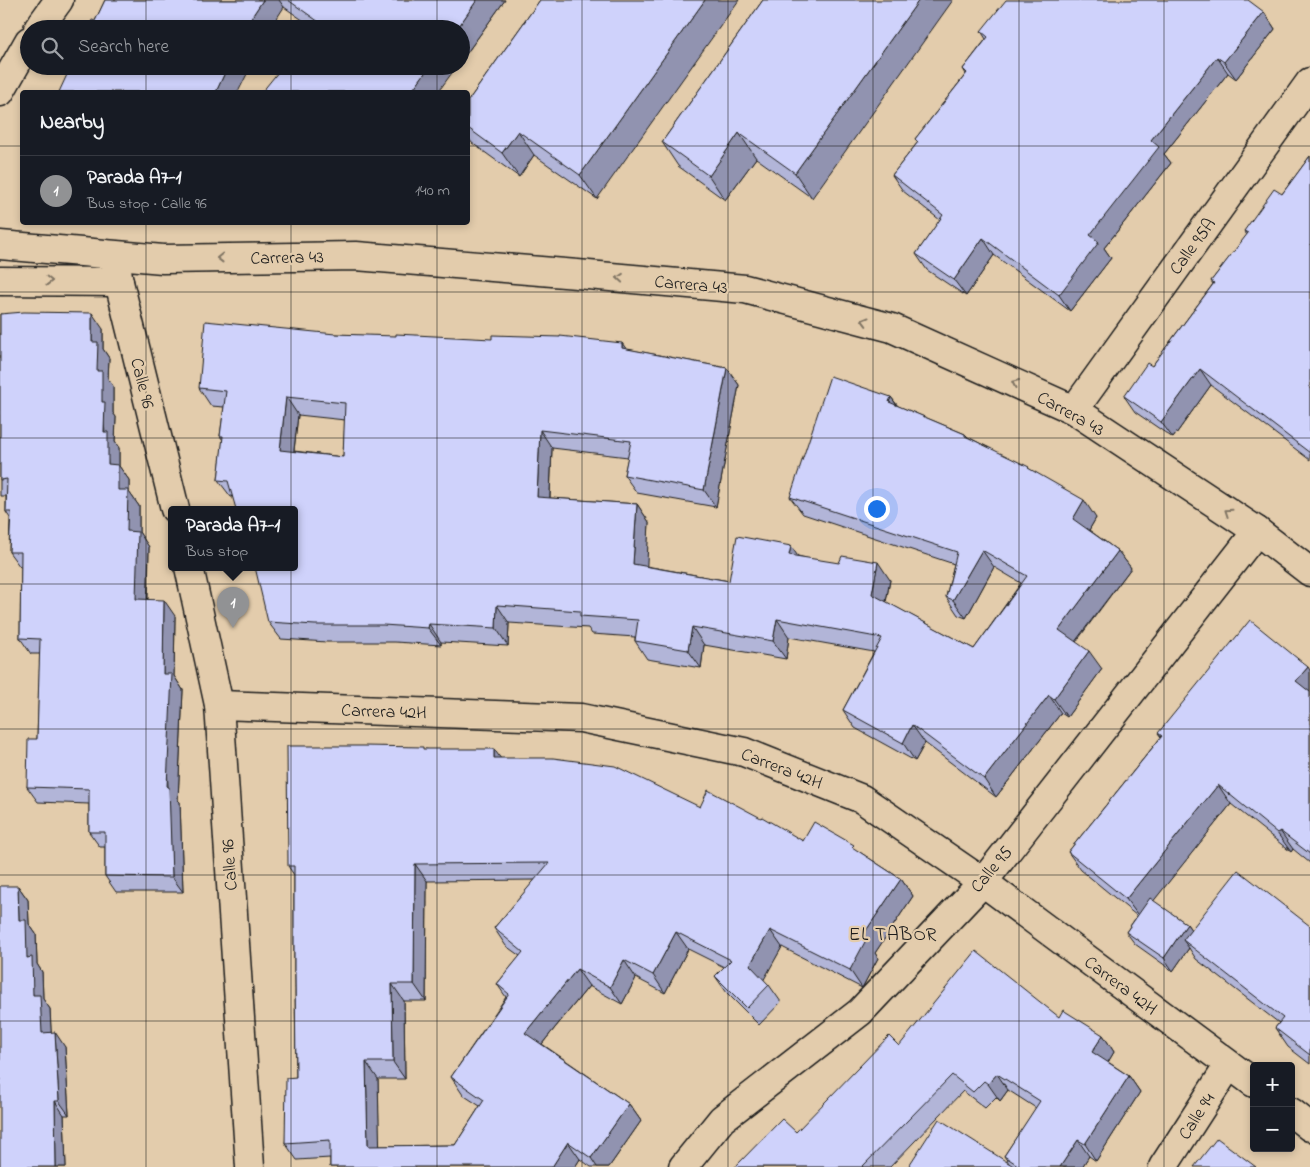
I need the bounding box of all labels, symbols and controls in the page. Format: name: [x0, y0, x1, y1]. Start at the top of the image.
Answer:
search box: [20, 20, 470, 75]
icon: search: [38, 34, 66, 62]
text: Search here: [78, 34, 169, 61]
text: Nearby: [40, 108, 104, 138]
text: Parada A7-1: [87, 165, 182, 192]
text: 1: [53, 179, 59, 203]
text: 140 m: [415, 179, 450, 203]
text: Bus stop · Calle 96: [87, 192, 207, 216]
street label: Calle 95A: [1164, 213, 1223, 281]
street label: Carrera 43: [250, 245, 324, 273]
one-way arrow: [215, 253, 223, 264]
street label: Carrera 43: [653, 270, 729, 302]
one-way arrow: [616, 272, 624, 283]
one-way arrow: [45, 276, 53, 286]
one-way arrow: [861, 316, 870, 327]
street label: Calle 96: [122, 355, 160, 412]
one-way arrow: [1011, 379, 1020, 390]
street label: Carrera 43: [1032, 386, 1108, 444]
your location: [864, 496, 890, 522]
popup: [168, 506, 298, 571]
one-way arrow: [1225, 509, 1234, 519]
text: Parada A7-1: [186, 513, 280, 540]
text: Bus stop: [186, 540, 248, 564]
pin: 1: [217, 587, 249, 628]
street label: Carrera 42H: [341, 699, 427, 727]
street label: Carrera 42H: [737, 742, 826, 797]
street label: Calle 96: [216, 838, 246, 891]
street label: Calle 95: [965, 841, 1020, 899]
district label: EL TABOR: [849, 922, 937, 949]
street label: Carrera 42H: [1078, 951, 1162, 1023]
map controls: [1250, 1062, 1295, 1152]
button: +: [1250, 1062, 1295, 1107]
street label: Calle 94: [1173, 1088, 1223, 1146]
button: −: [1250, 1107, 1295, 1152]

